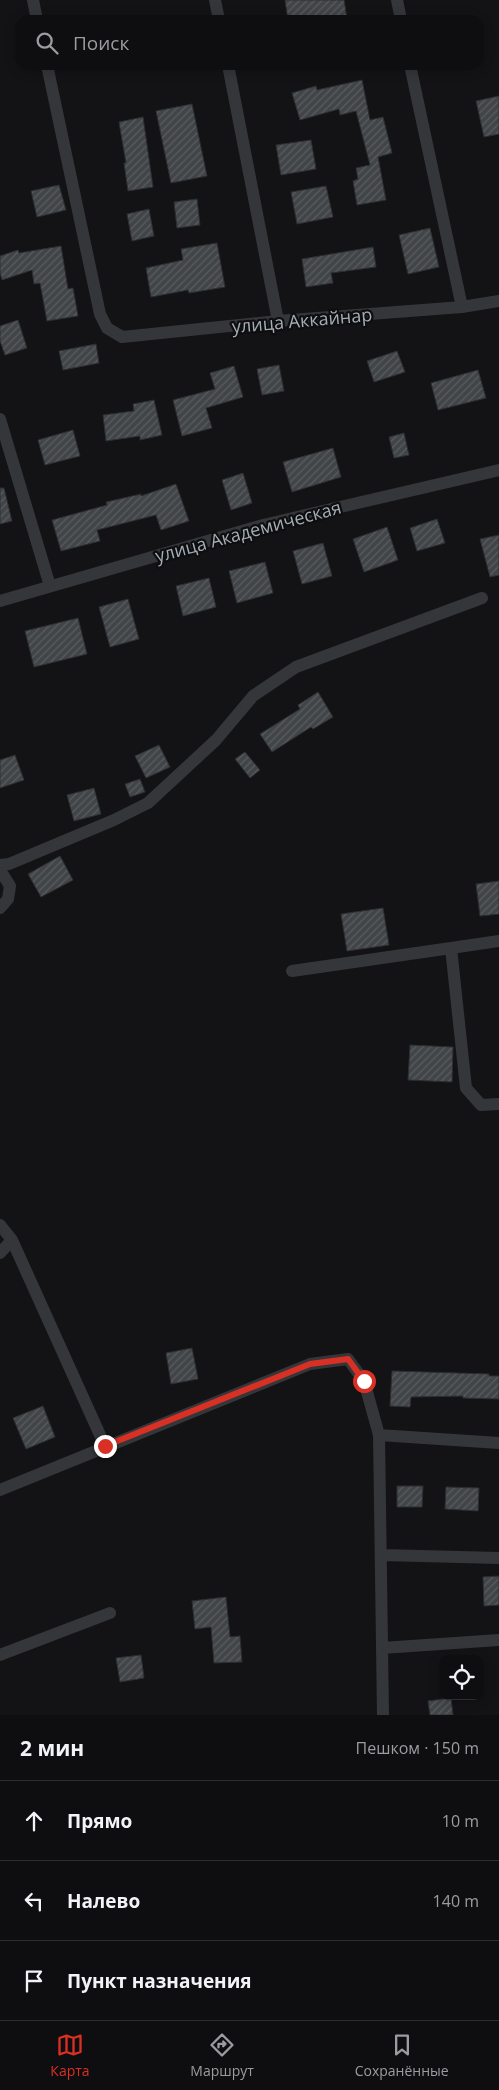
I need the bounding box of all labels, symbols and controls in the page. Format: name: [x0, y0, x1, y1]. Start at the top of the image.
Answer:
search box: [15, 15, 484, 70]
icon: search: [33, 29, 61, 57]
text: Поиск: [73, 30, 129, 56]
street label: улица Аккайнар: [231, 302, 373, 338]
street label: улица Академическая: [152, 495, 344, 567]
route start: [353, 1370, 376, 1393]
route end: [94, 1435, 117, 1458]
map controls: [439, 1655, 484, 1700]
button: locate: [439, 1655, 484, 1700]
text: 2 мин: [20, 1734, 84, 1762]
text: Пешком · 150 m: [356, 1737, 479, 1759]
icon: ahead: [20, 1807, 48, 1835]
text: Прямо: [67, 1808, 132, 1834]
text: 10 m: [442, 1810, 479, 1832]
icon: left: [20, 1887, 48, 1915]
text: Налево: [67, 1888, 140, 1914]
text: 140 m: [433, 1890, 479, 1912]
icon: arrive: [20, 1967, 48, 1995]
text: Пункт назначения: [67, 1968, 252, 1994]
tab: Карта: [50, 2031, 90, 2080]
tab: Маршрут: [190, 2031, 254, 2080]
tab: Сохранённые: [355, 2031, 449, 2080]

